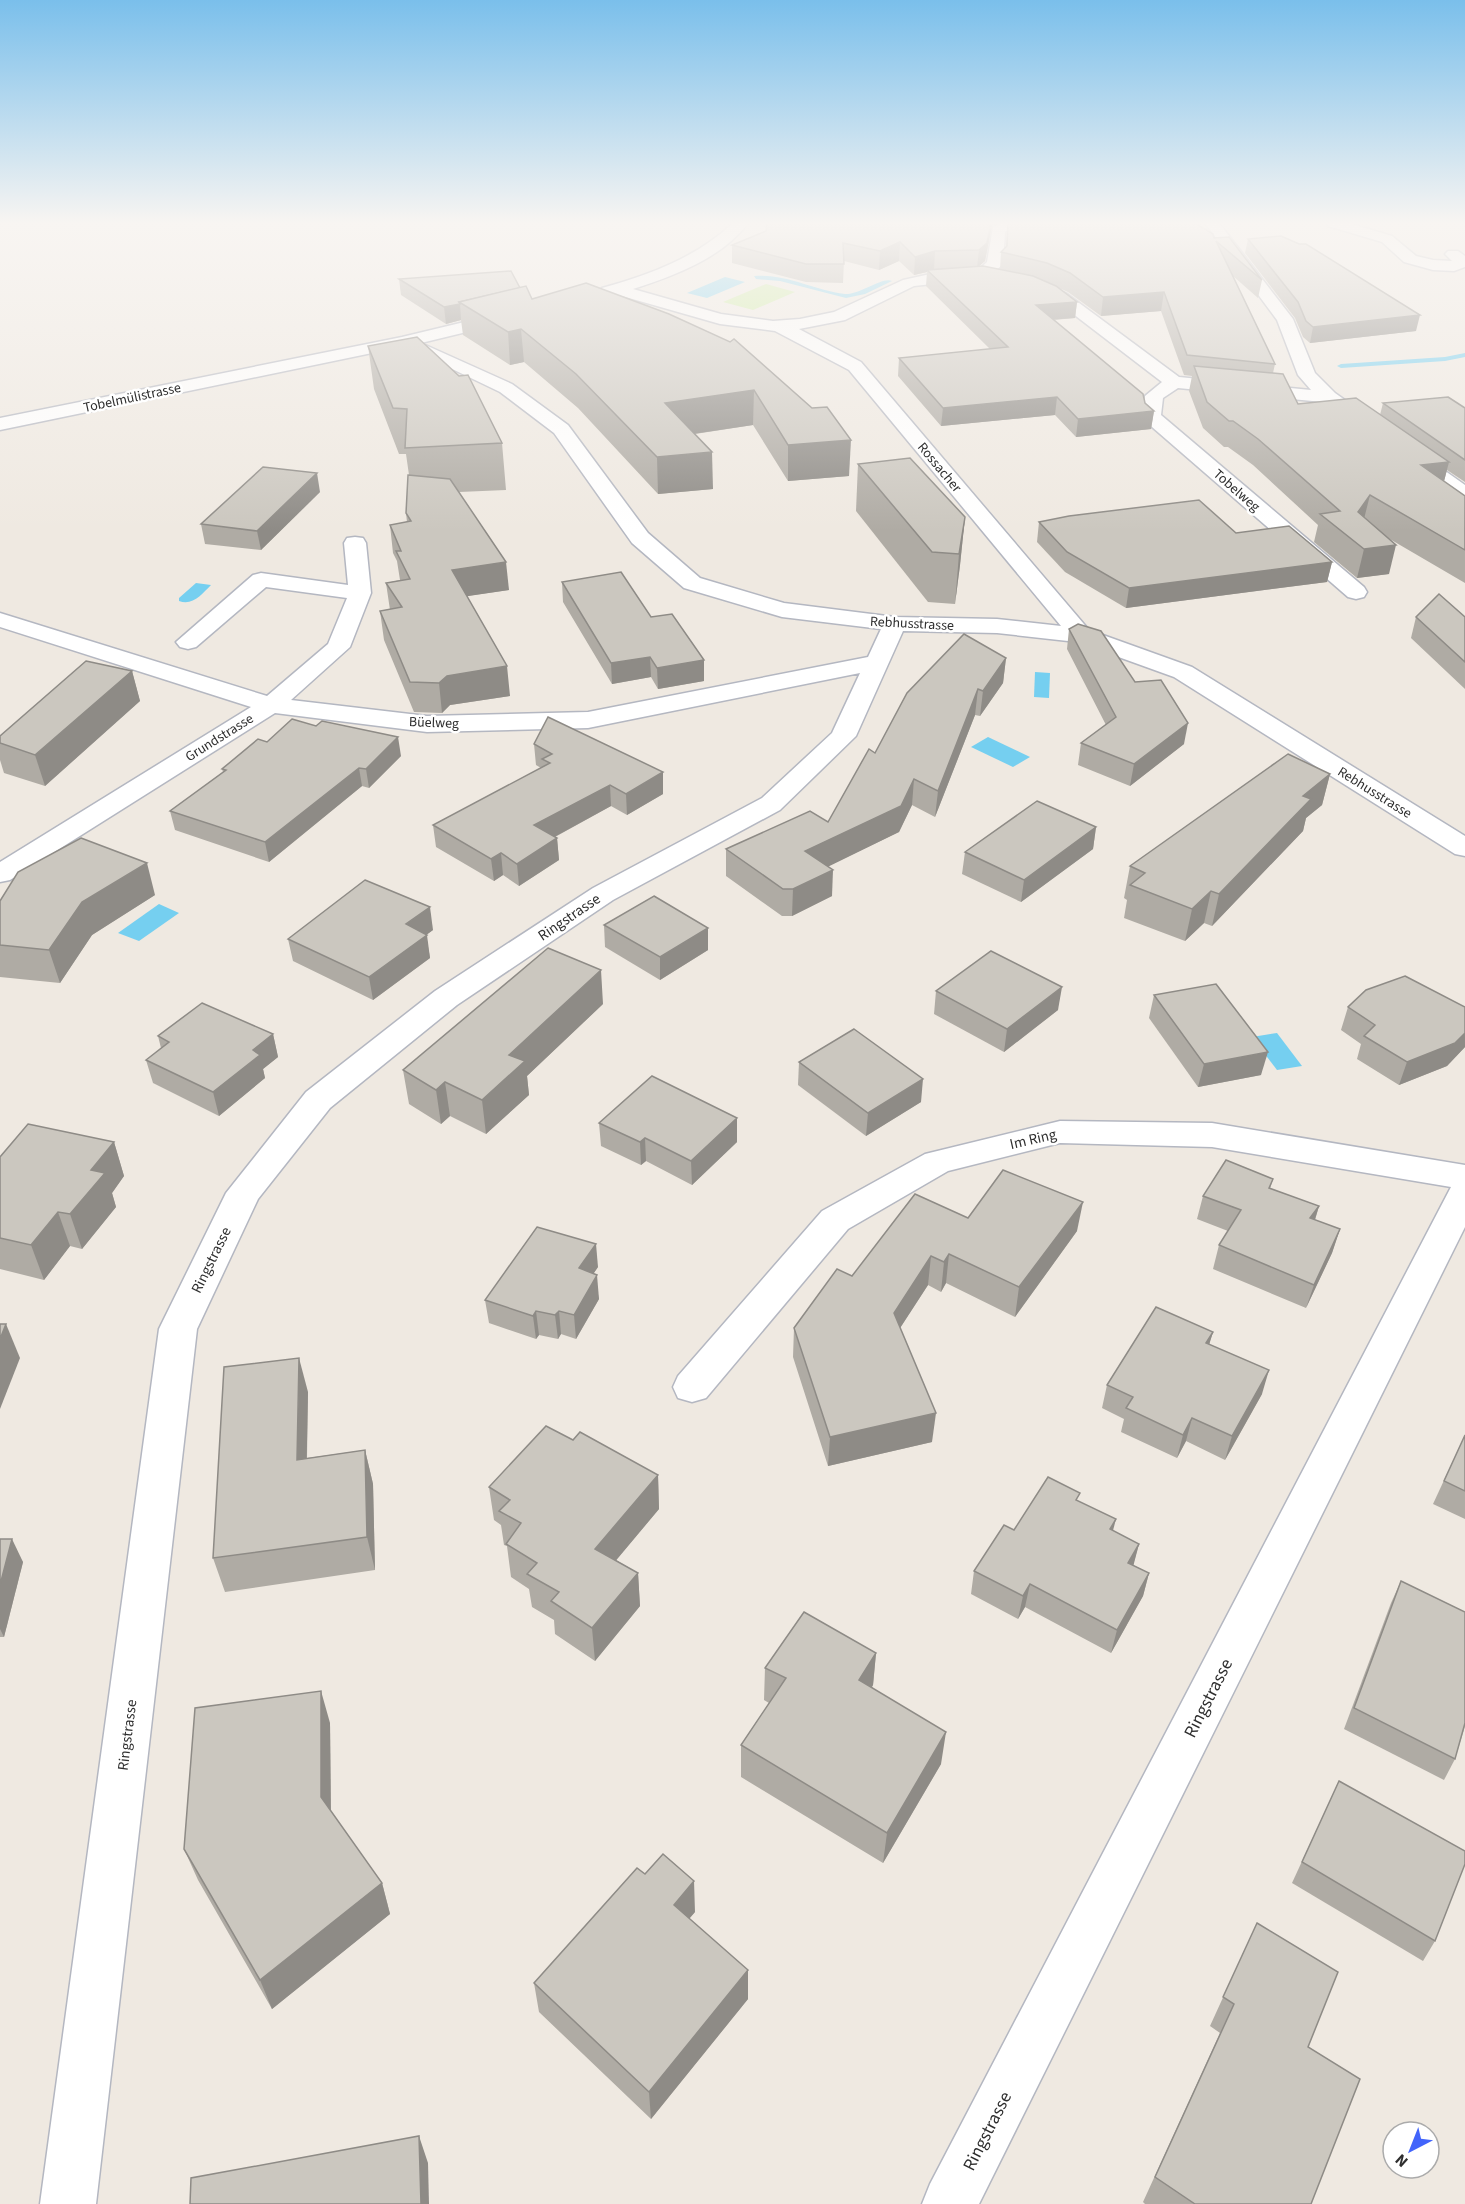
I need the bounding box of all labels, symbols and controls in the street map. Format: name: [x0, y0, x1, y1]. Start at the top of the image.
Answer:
street label: Tobelmülistrasse: [82, 378, 183, 418]
street label: Rossacher: [912, 438, 966, 497]
street label: Tobelweg: [1209, 465, 1264, 517]
street label: Rebhusstrasse: [869, 612, 955, 636]
street label: Grundstrasse: [182, 709, 258, 767]
street label: Büelweg: [409, 712, 459, 734]
street label: Rebhusstrasse: [1333, 762, 1416, 824]
street label: Ringstrasse: [534, 889, 605, 946]
street label: Im Ring: [1008, 1124, 1059, 1155]
street label: Ringstrasse: [186, 1223, 237, 1297]
street label: Ringstrasse: [1178, 1654, 1239, 1742]
street label: Ringstrasse: [113, 1698, 142, 1772]
street label: Ringstrasse: [957, 2087, 1018, 2175]
north arrow: [1381, 2120, 1441, 2180]
text: N: [1390, 2149, 1413, 2172]

